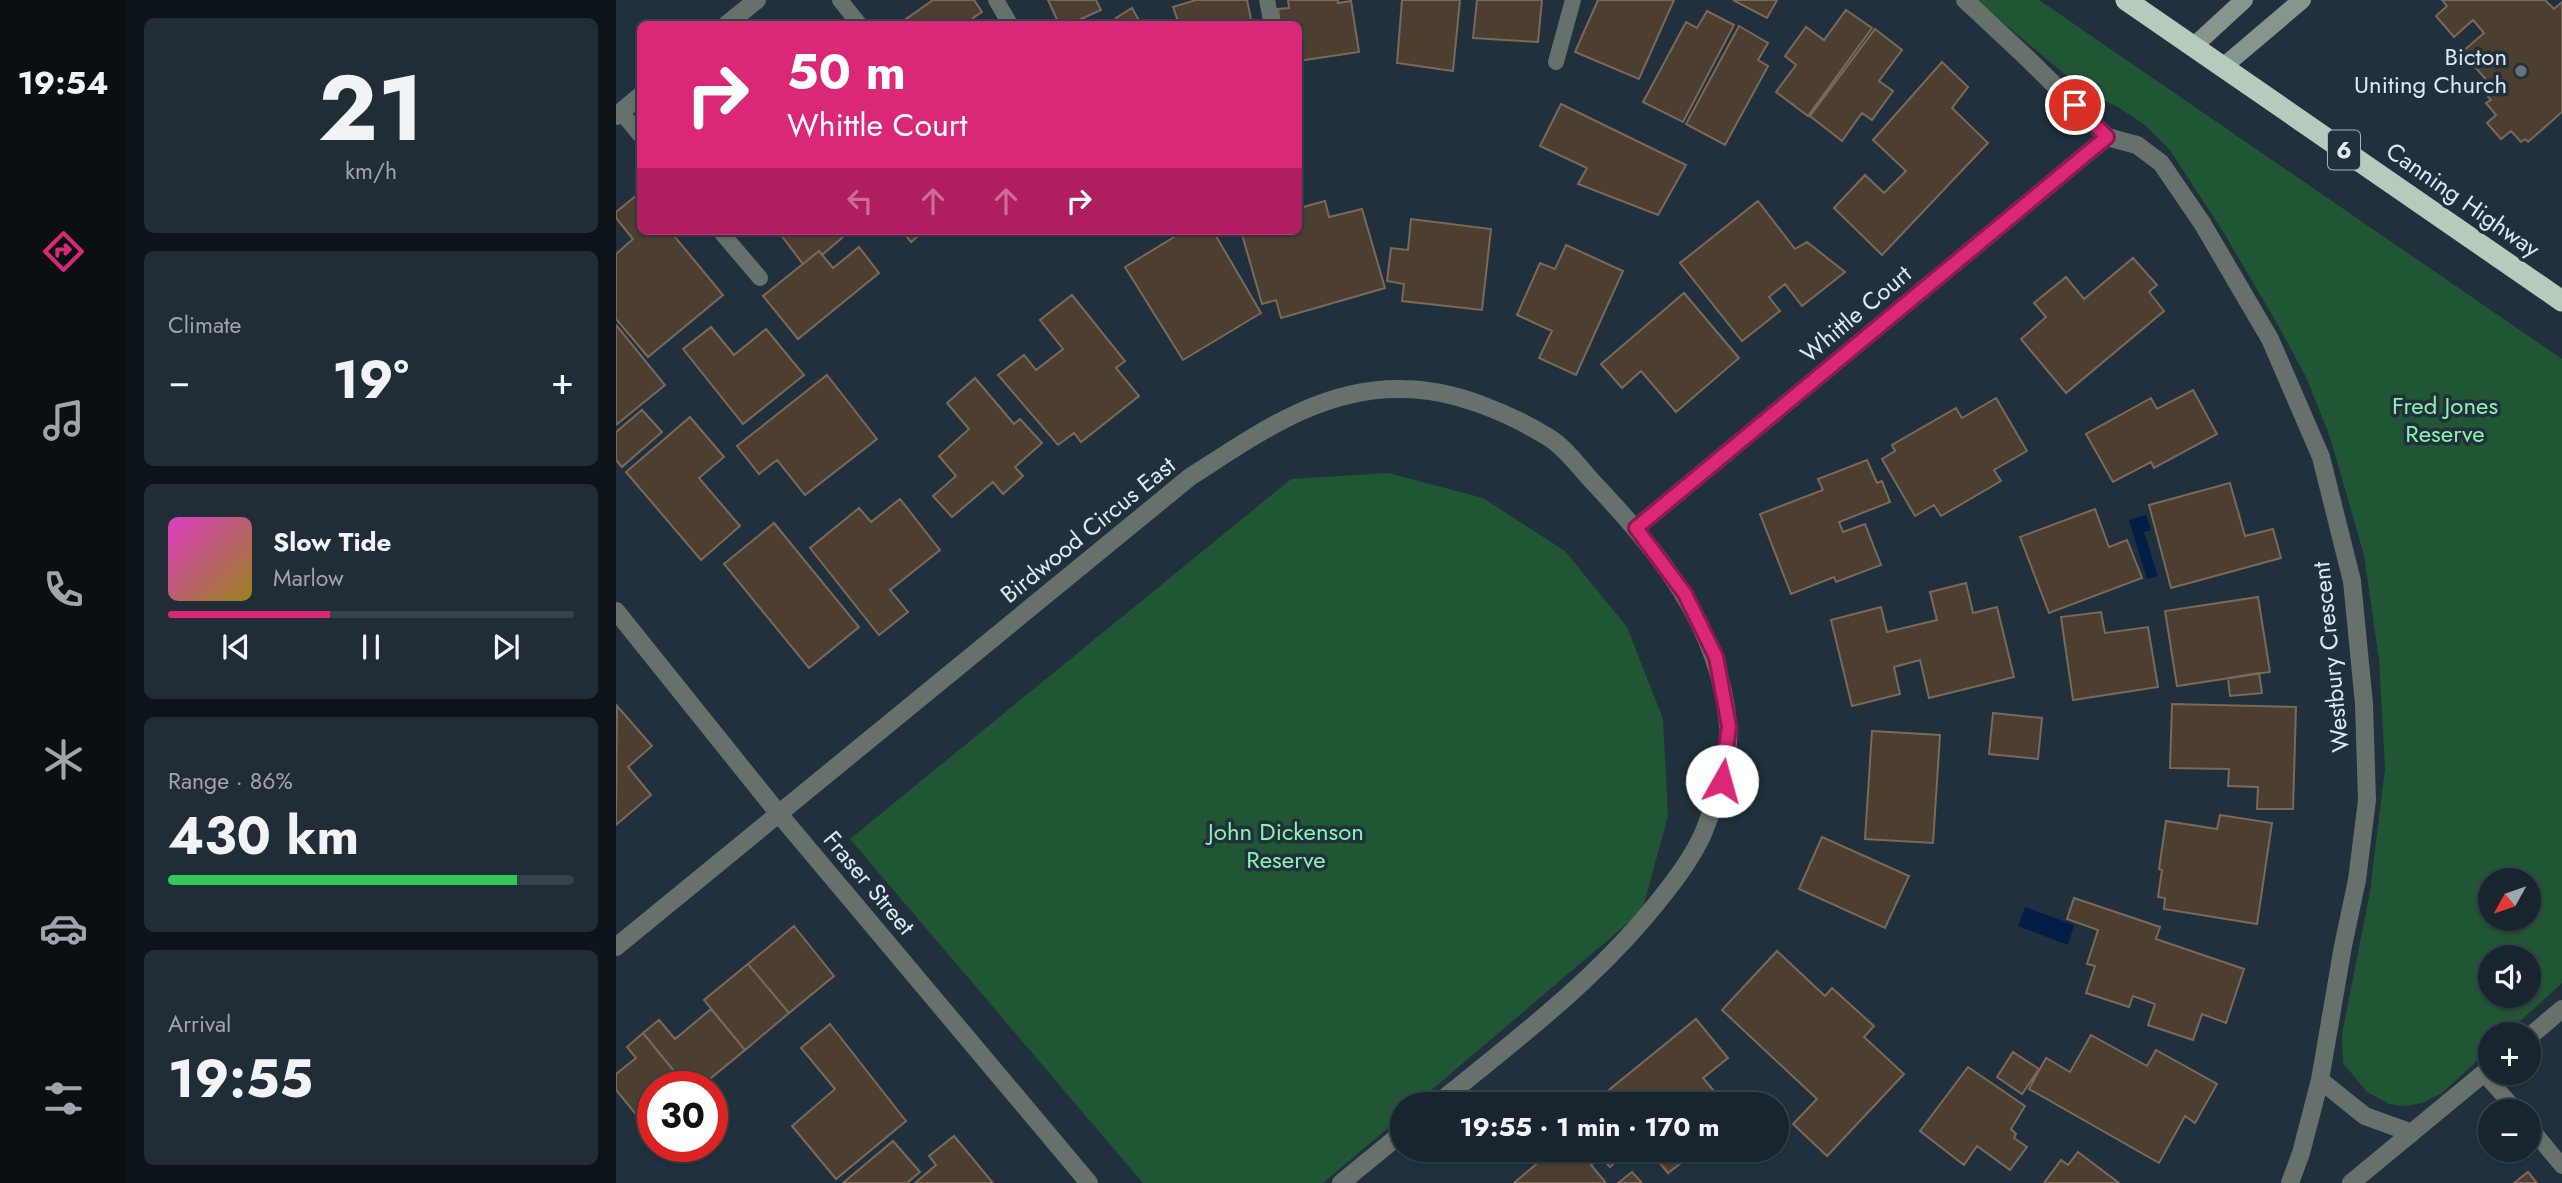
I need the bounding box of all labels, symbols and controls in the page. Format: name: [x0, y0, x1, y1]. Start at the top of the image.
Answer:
text: 50 m: [787, 37, 906, 107]
place label: Bicton Uniting Church: [2354, 39, 2507, 102]
text: 21: [318, 43, 424, 174]
icon: right: [672, 49, 763, 140]
text: 19:54: [18, 60, 108, 106]
marker: Bicton Uniting Church: [2513, 63, 2529, 79]
pin: [2045, 75, 2105, 135]
icon: arrive: [2056, 86, 2094, 124]
text: Whittle Court: [787, 102, 967, 148]
road number: 6: [2328, 130, 2360, 169]
street label: Canning Highway: [2379, 133, 2548, 266]
text: km/h: [345, 154, 397, 188]
icon: left: [841, 182, 879, 220]
icon: ahead: [914, 182, 952, 220]
icon: ahead: [987, 182, 1025, 220]
icon: right: [1060, 182, 1098, 220]
icon: directions: [39, 227, 88, 276]
street label: Whittle Court: [1793, 257, 1919, 371]
text: Climate: [168, 308, 241, 342]
text: 19°: [332, 342, 409, 418]
text: −: [168, 353, 190, 408]
text: +: [551, 353, 574, 408]
park label: Fred Jones Reserve: [2392, 388, 2498, 451]
icon: music: [39, 396, 88, 445]
street label: Birdwood Circus East: [993, 448, 1183, 611]
text: Slow Tide: [273, 523, 392, 561]
street label: Westbury Crescent: [2303, 560, 2358, 754]
text: Marlow: [273, 561, 344, 595]
icon: phone: [39, 565, 88, 614]
icon: previous: [217, 628, 255, 666]
icon: pause: [352, 628, 390, 666]
icon: next: [487, 628, 525, 666]
icon: climate: [39, 735, 88, 784]
position arrow: [1685, 744, 1759, 818]
text: Range · 86%: [168, 764, 293, 798]
text: 430 km: [168, 798, 359, 874]
park label: John Dickenson Reserve: [1205, 814, 1364, 877]
street label: Fraser Street: [815, 823, 923, 942]
north arrow: [2478, 868, 2541, 931]
map controls: [2478, 868, 2541, 1162]
icon: car: [39, 904, 88, 953]
button: sound: [2478, 945, 2541, 1008]
text: Arrival: [168, 1007, 231, 1041]
button: +: [2478, 1022, 2541, 1085]
text: 19:55: [168, 1041, 313, 1117]
speed limit sign: 30: [637, 1071, 728, 1162]
icon: filters: [39, 1074, 88, 1123]
button: −: [2478, 1099, 2541, 1162]
text: 19:55 · 1 min · 170 m: [1459, 1108, 1720, 1146]

